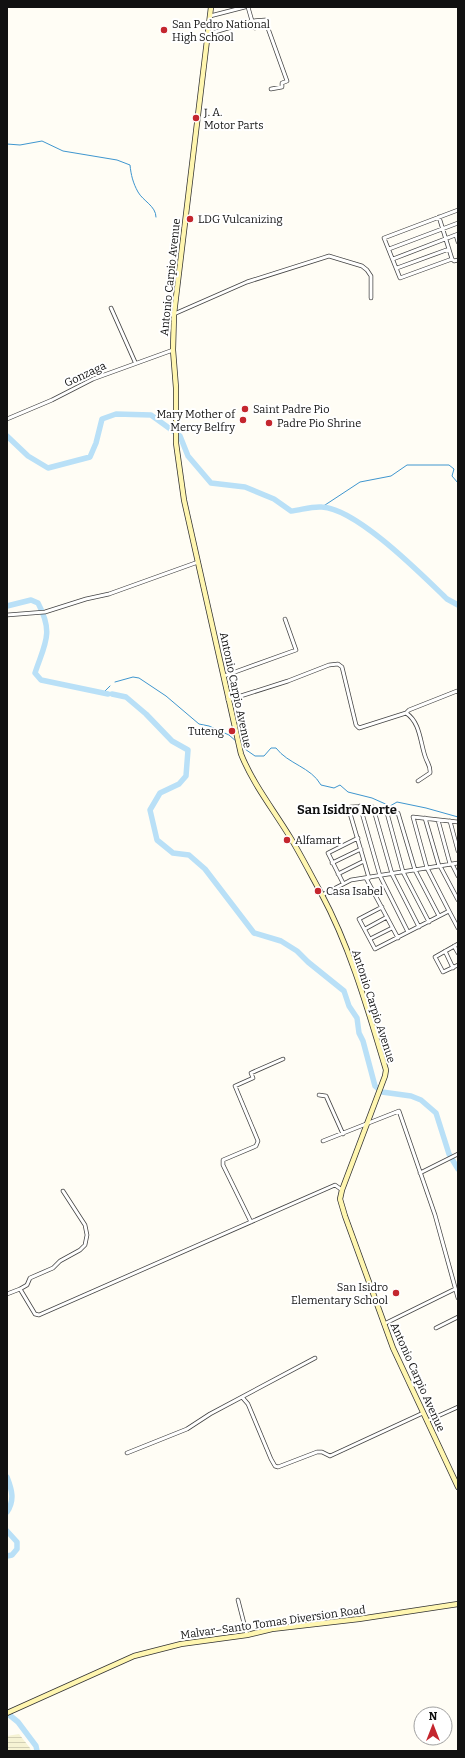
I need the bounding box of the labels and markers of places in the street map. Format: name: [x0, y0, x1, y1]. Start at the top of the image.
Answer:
place label: San Pedro National High School: [172, 18, 270, 44]
marker: San Pedro National High School: [159, 25, 169, 35]
place label: J. A. Motor Parts: [203, 106, 263, 132]
marker: J. A. Motor Parts: [191, 113, 201, 123]
place label: LDG Vulcanizing: [198, 213, 283, 226]
marker: LDG Vulcanizing: [185, 214, 195, 224]
place label: Saint Padre Pio: [253, 403, 329, 416]
marker: Saint Padre Pio: [240, 404, 250, 414]
place label: Mary Mother of Mercy Belfry: [156, 408, 236, 434]
marker: Mary Mother of Mercy Belfry: [238, 415, 248, 425]
place label: Padre Pio Shrine: [277, 417, 361, 430]
marker: Padre Pio Shrine: [264, 418, 274, 428]
place label: Tuteng: [188, 725, 224, 738]
marker: Tuteng: [227, 726, 237, 736]
place label: Alfamart: [295, 834, 341, 847]
marker: Alfamart: [282, 835, 292, 845]
place label: Casa Isabel: [326, 885, 383, 898]
marker: Casa Isabel: [313, 886, 323, 896]
place label: San Isidro Elementary School: [291, 1281, 388, 1307]
marker: San Isidro Elementary School: [391, 1288, 401, 1298]

